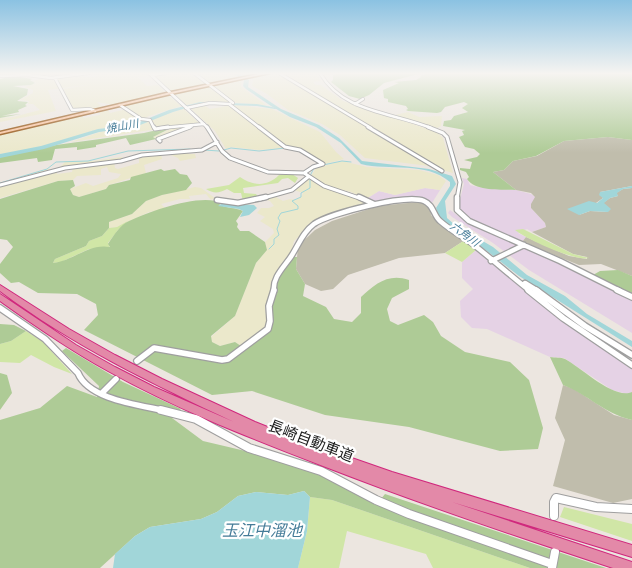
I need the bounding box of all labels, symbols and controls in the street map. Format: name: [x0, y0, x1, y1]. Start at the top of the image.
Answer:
water label: 焼山川: [104, 116, 141, 137]
water label: 六角川: [447, 219, 483, 251]
street label: 長崎自動車道: [265, 416, 357, 467]
water label: 玉江中溜池: [222, 520, 304, 542]

